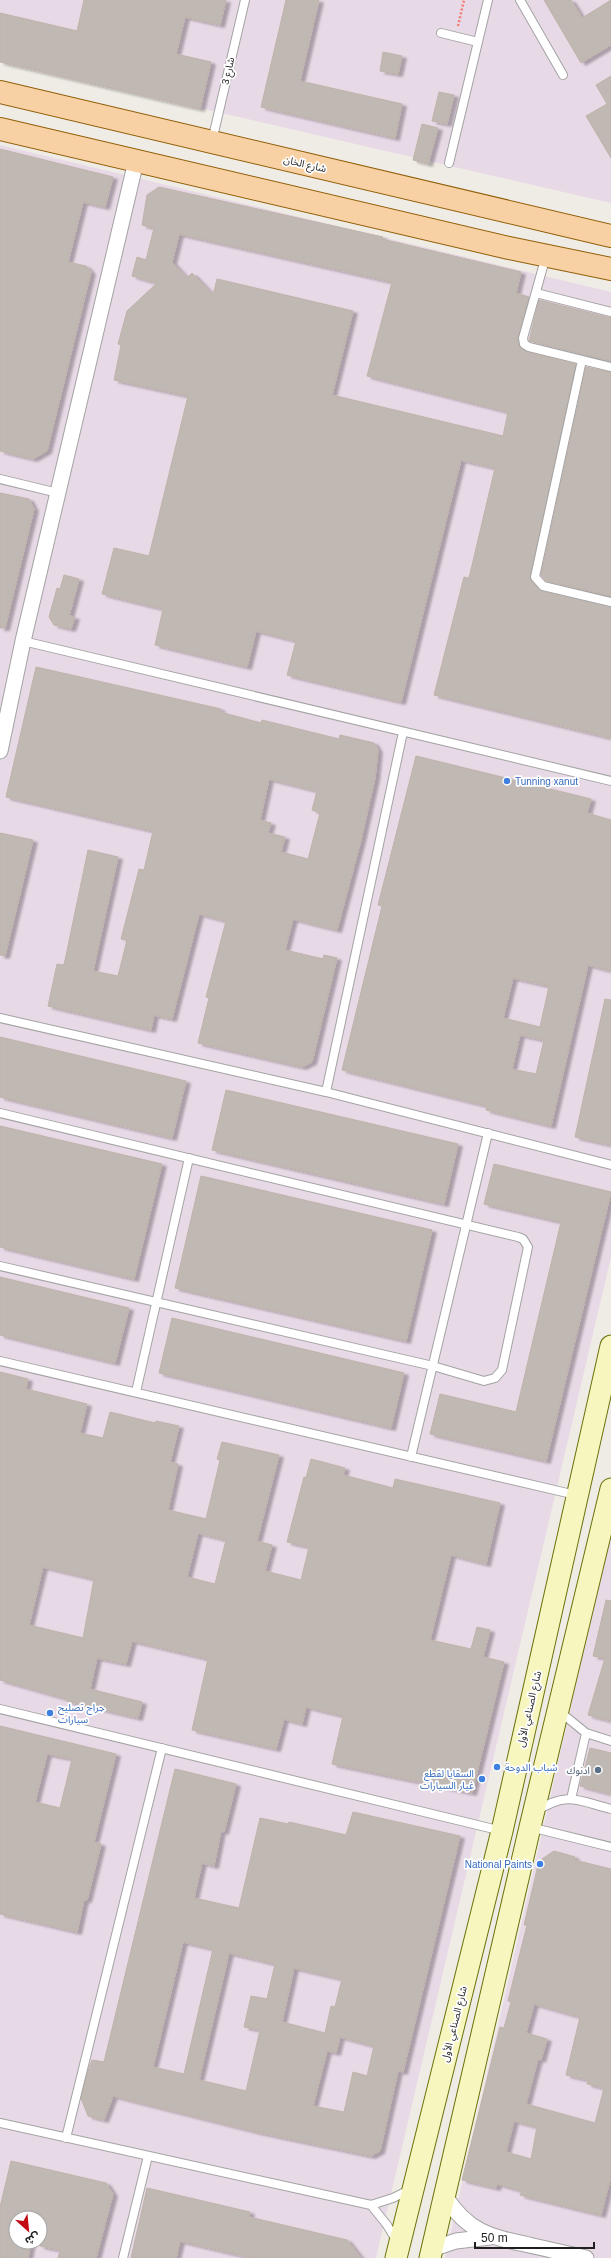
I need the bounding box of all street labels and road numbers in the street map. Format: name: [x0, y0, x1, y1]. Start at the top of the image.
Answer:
street label: شارع 3: [220, 56, 238, 86]
street label: شارع الخان: [282, 154, 328, 176]
street label: شارع الصناعي الأول: [515, 1670, 545, 1749]
street label: شارع الصناعي الأول: [439, 1985, 471, 2064]

